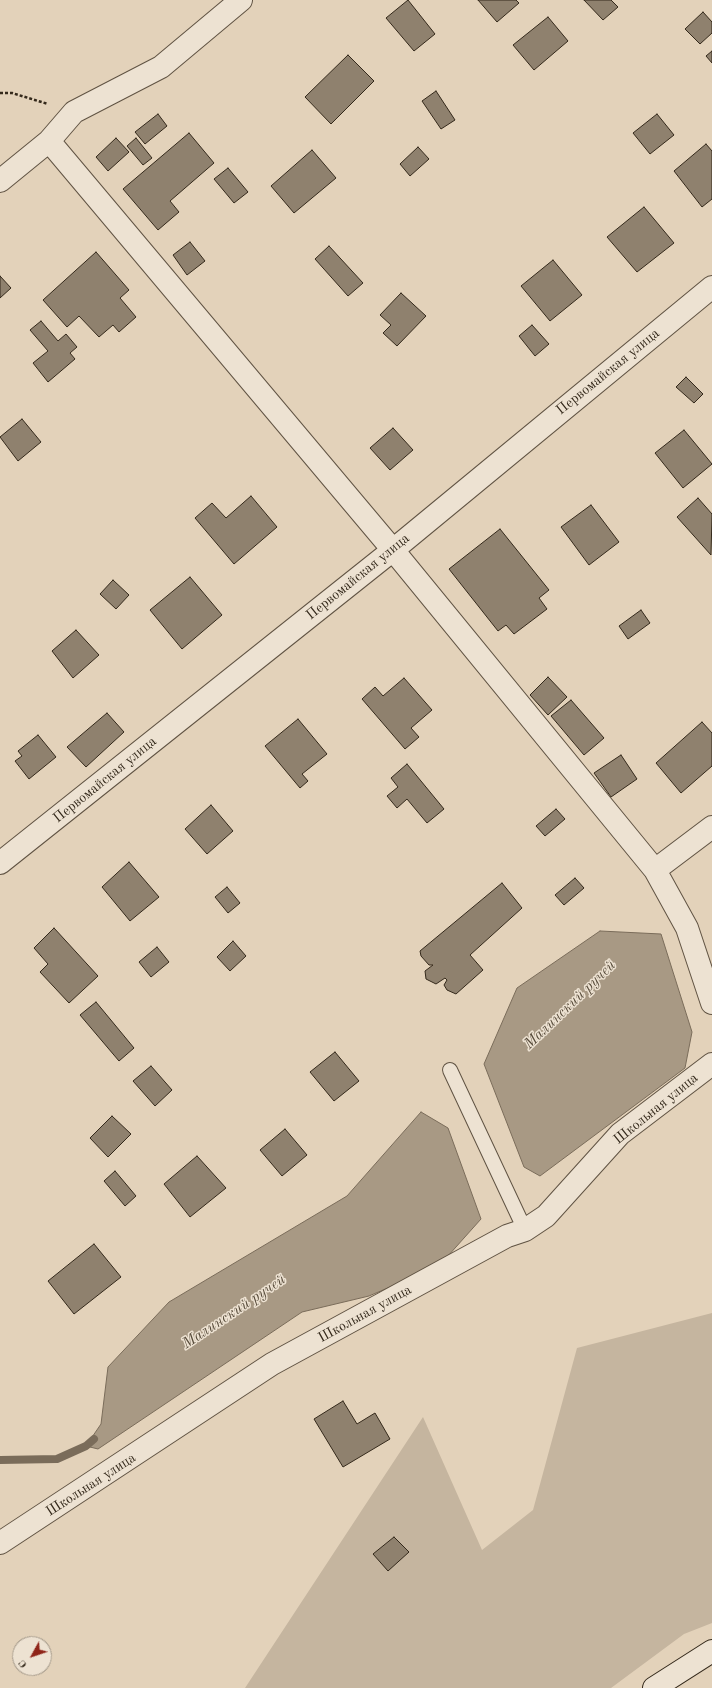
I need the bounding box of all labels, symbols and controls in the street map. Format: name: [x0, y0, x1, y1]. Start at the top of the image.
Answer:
street label: Первомайская улица: [553, 325, 663, 419]
street label: Первомайская улица: [303, 530, 413, 624]
street label: Первомайская улица: [50, 733, 160, 827]
water label: Малинский ручей: [520, 956, 620, 1054]
street label: Школьная улица: [610, 1070, 702, 1148]
water label: Малинский ручей: [179, 1271, 289, 1353]
street label: Школьная улица: [316, 1281, 414, 1347]
street label: Школьная улица: [43, 1450, 139, 1520]
north arrow: [12, 1636, 52, 1676]
text: С: [17, 1657, 30, 1670]

